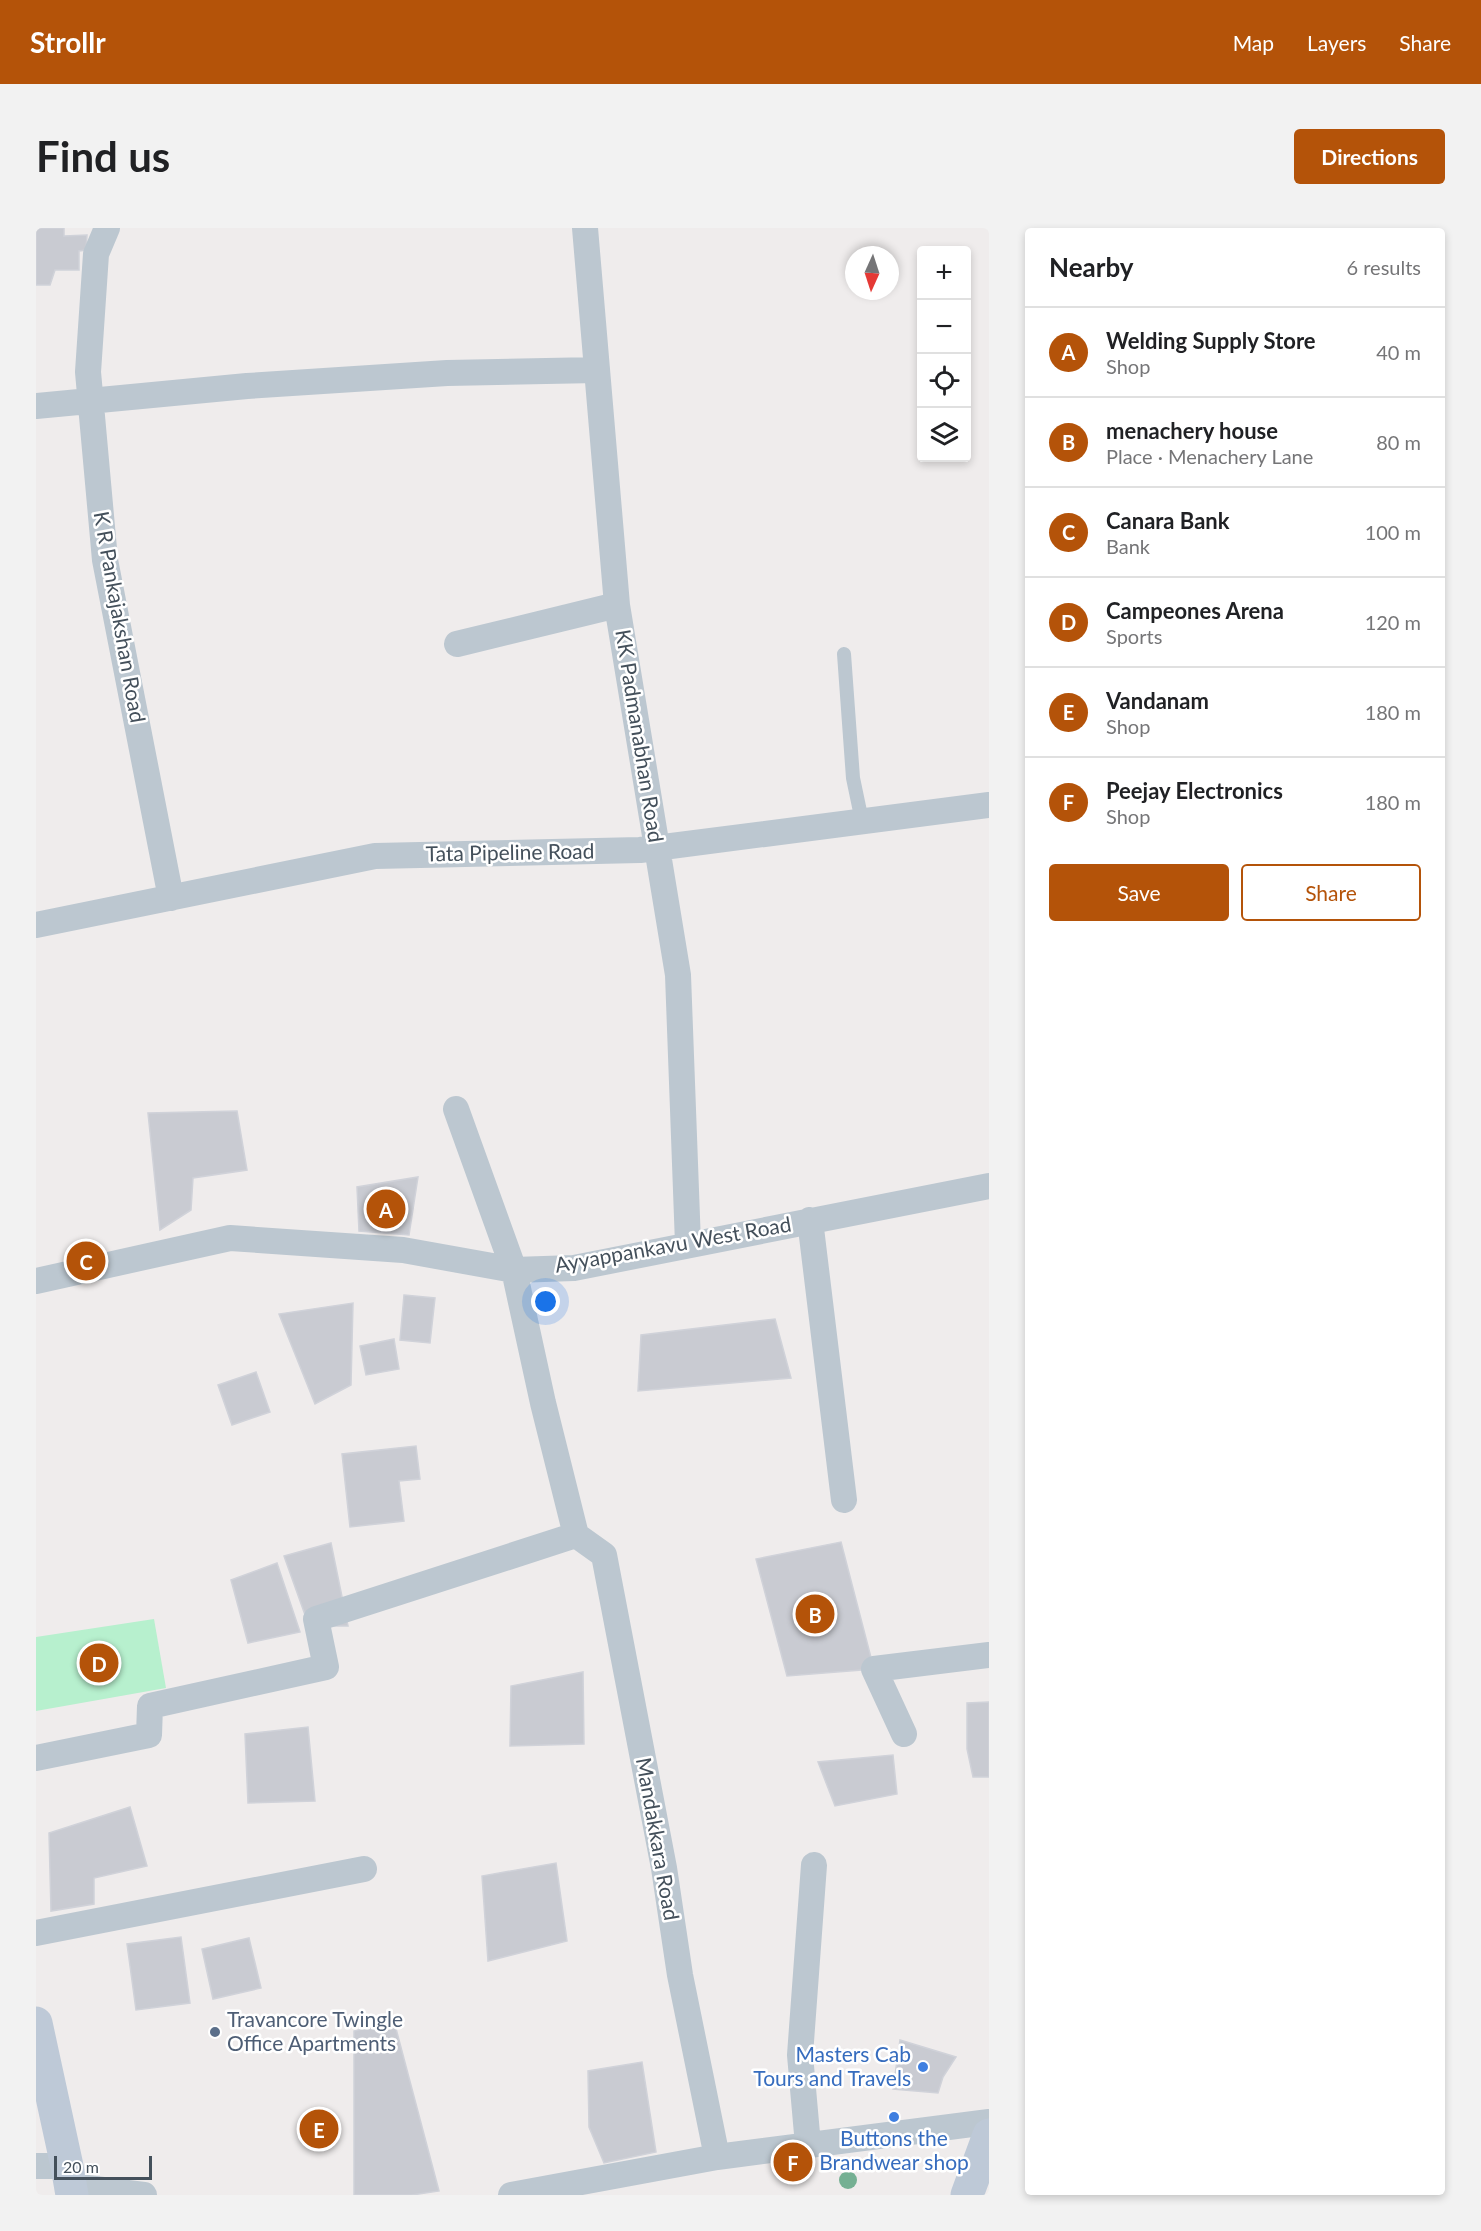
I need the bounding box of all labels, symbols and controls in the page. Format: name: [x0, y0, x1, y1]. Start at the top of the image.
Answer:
text: Strollr: [30, 25, 106, 59]
text: Map: [1233, 30, 1274, 55]
text: Layers: [1307, 30, 1366, 55]
text: Share: [1399, 30, 1451, 55]
button: Directions: [1294, 129, 1445, 184]
text: Find us: [36, 131, 170, 181]
north arrow: [845, 246, 899, 300]
map controls: [917, 246, 971, 462]
button: +: [917, 246, 971, 300]
text: Nearby: [1049, 251, 1134, 283]
text: 6 results: [1346, 255, 1421, 279]
button: −: [917, 300, 971, 354]
text: Welding Supply Store: [1106, 327, 1316, 354]
text: A: [1062, 340, 1075, 364]
text: 40 m: [1376, 340, 1421, 364]
button: locate: [917, 354, 971, 408]
text: Shop: [1106, 354, 1150, 378]
button: layers: [917, 408, 971, 462]
text: menachery house: [1106, 417, 1278, 444]
text: B: [1062, 430, 1075, 454]
text: 80 m: [1376, 430, 1421, 454]
text: Place · Menachery Lane: [1106, 444, 1313, 468]
text: Canara Bank: [1106, 507, 1230, 534]
street label: K R Pankajakshan Road: [90, 509, 151, 724]
text: C: [1062, 520, 1075, 544]
text: 100 m: [1365, 520, 1421, 544]
text: Bank: [1106, 534, 1150, 558]
text: Campeones Arena: [1106, 597, 1284, 624]
text: D: [1061, 610, 1076, 634]
text: 120 m: [1365, 610, 1421, 634]
text: Sports: [1106, 624, 1162, 648]
street label: KK Padmanabhan Road: [611, 628, 670, 844]
text: Vandanam: [1106, 687, 1209, 714]
text: E: [1063, 700, 1074, 724]
text: 180 m: [1365, 700, 1421, 724]
text: Shop: [1106, 714, 1150, 738]
text: Peejay Electronics: [1106, 777, 1283, 804]
text: F: [1063, 790, 1074, 814]
text: 180 m: [1365, 790, 1421, 814]
text: Shop: [1106, 804, 1150, 828]
street label: Tata Pipeline Road: [425, 838, 595, 865]
button: Save: [1049, 864, 1229, 921]
button: Share: [1241, 864, 1421, 921]
pin: A: [366, 1186, 406, 1232]
street label: Ayyappankavu West Road: [553, 1210, 793, 1277]
pin: C: [67, 1238, 106, 1284]
your location: [531, 1287, 560, 1316]
pin: B: [796, 1592, 834, 1636]
pin: D: [80, 1640, 118, 1686]
street label: Mandakkara Road: [632, 1755, 685, 1922]
place label: Travancore Twingle Office Apartments: [227, 2006, 403, 2055]
marker: Travancore Twingle Office Apartments: [208, 2025, 222, 2039]
place label: Masters Cab Tours and Travels: [753, 2041, 911, 2090]
marker: Masters Cab Tours and Travels: [916, 2060, 930, 2074]
pin: E: [300, 2106, 338, 2152]
marker: Buttons the Brandwear shop: [887, 2110, 901, 2124]
place label: Buttons the Brandwear shop: [819, 2125, 969, 2174]
pin: F: [774, 2140, 813, 2184]
scale bar: [54, 2153, 152, 2180]
text: 20 m: [63, 2157, 99, 2176]

